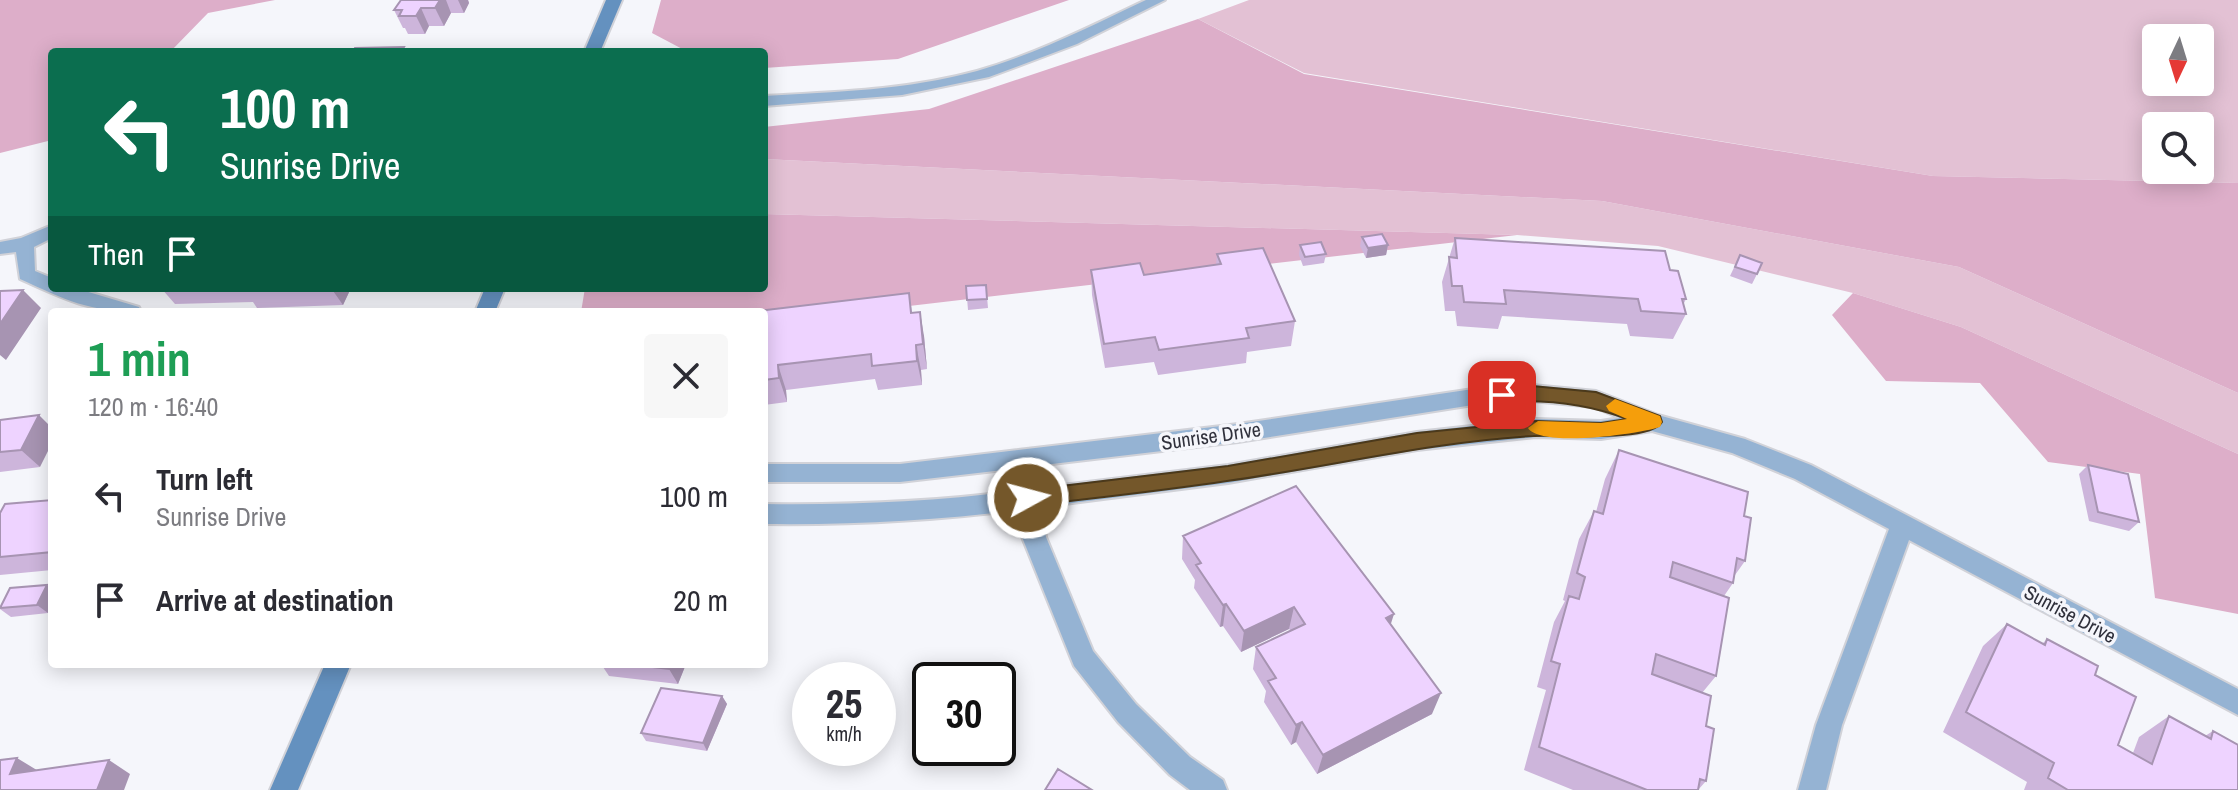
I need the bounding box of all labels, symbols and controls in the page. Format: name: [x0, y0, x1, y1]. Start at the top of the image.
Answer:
north arrow: [2142, 24, 2214, 96]
map controls: [2142, 24, 2214, 184]
text: 100 m: [220, 70, 350, 145]
icon: left: [88, 80, 192, 184]
button: search: [2142, 112, 2214, 184]
text: Sunrise Drive: [220, 142, 400, 190]
icon: arrive: [160, 232, 204, 276]
text: Then: [88, 234, 144, 274]
text: 1 min: [88, 326, 191, 391]
button: close: [644, 334, 728, 418]
pin: [1468, 361, 1536, 429]
icon: arrive: [1480, 373, 1524, 417]
text: 120 m · 16:40: [88, 389, 218, 424]
street label: Sunrise Drive: [1159, 415, 1262, 456]
position arrow: [986, 456, 1070, 540]
text: Turn left: [156, 459, 253, 499]
icon: left: [88, 474, 132, 518]
text: 100 m: [660, 476, 728, 516]
text: Sunrise Drive: [156, 499, 286, 534]
icon: arrive: [88, 578, 132, 622]
street label: Sunrise Drive: [2020, 578, 2121, 649]
text: Arrive at destination: [156, 580, 394, 620]
text: 20 m: [673, 580, 728, 620]
speed limit sign: 30: [912, 662, 1016, 766]
text: 25: [826, 677, 862, 730]
text: km/h: [826, 720, 862, 747]

